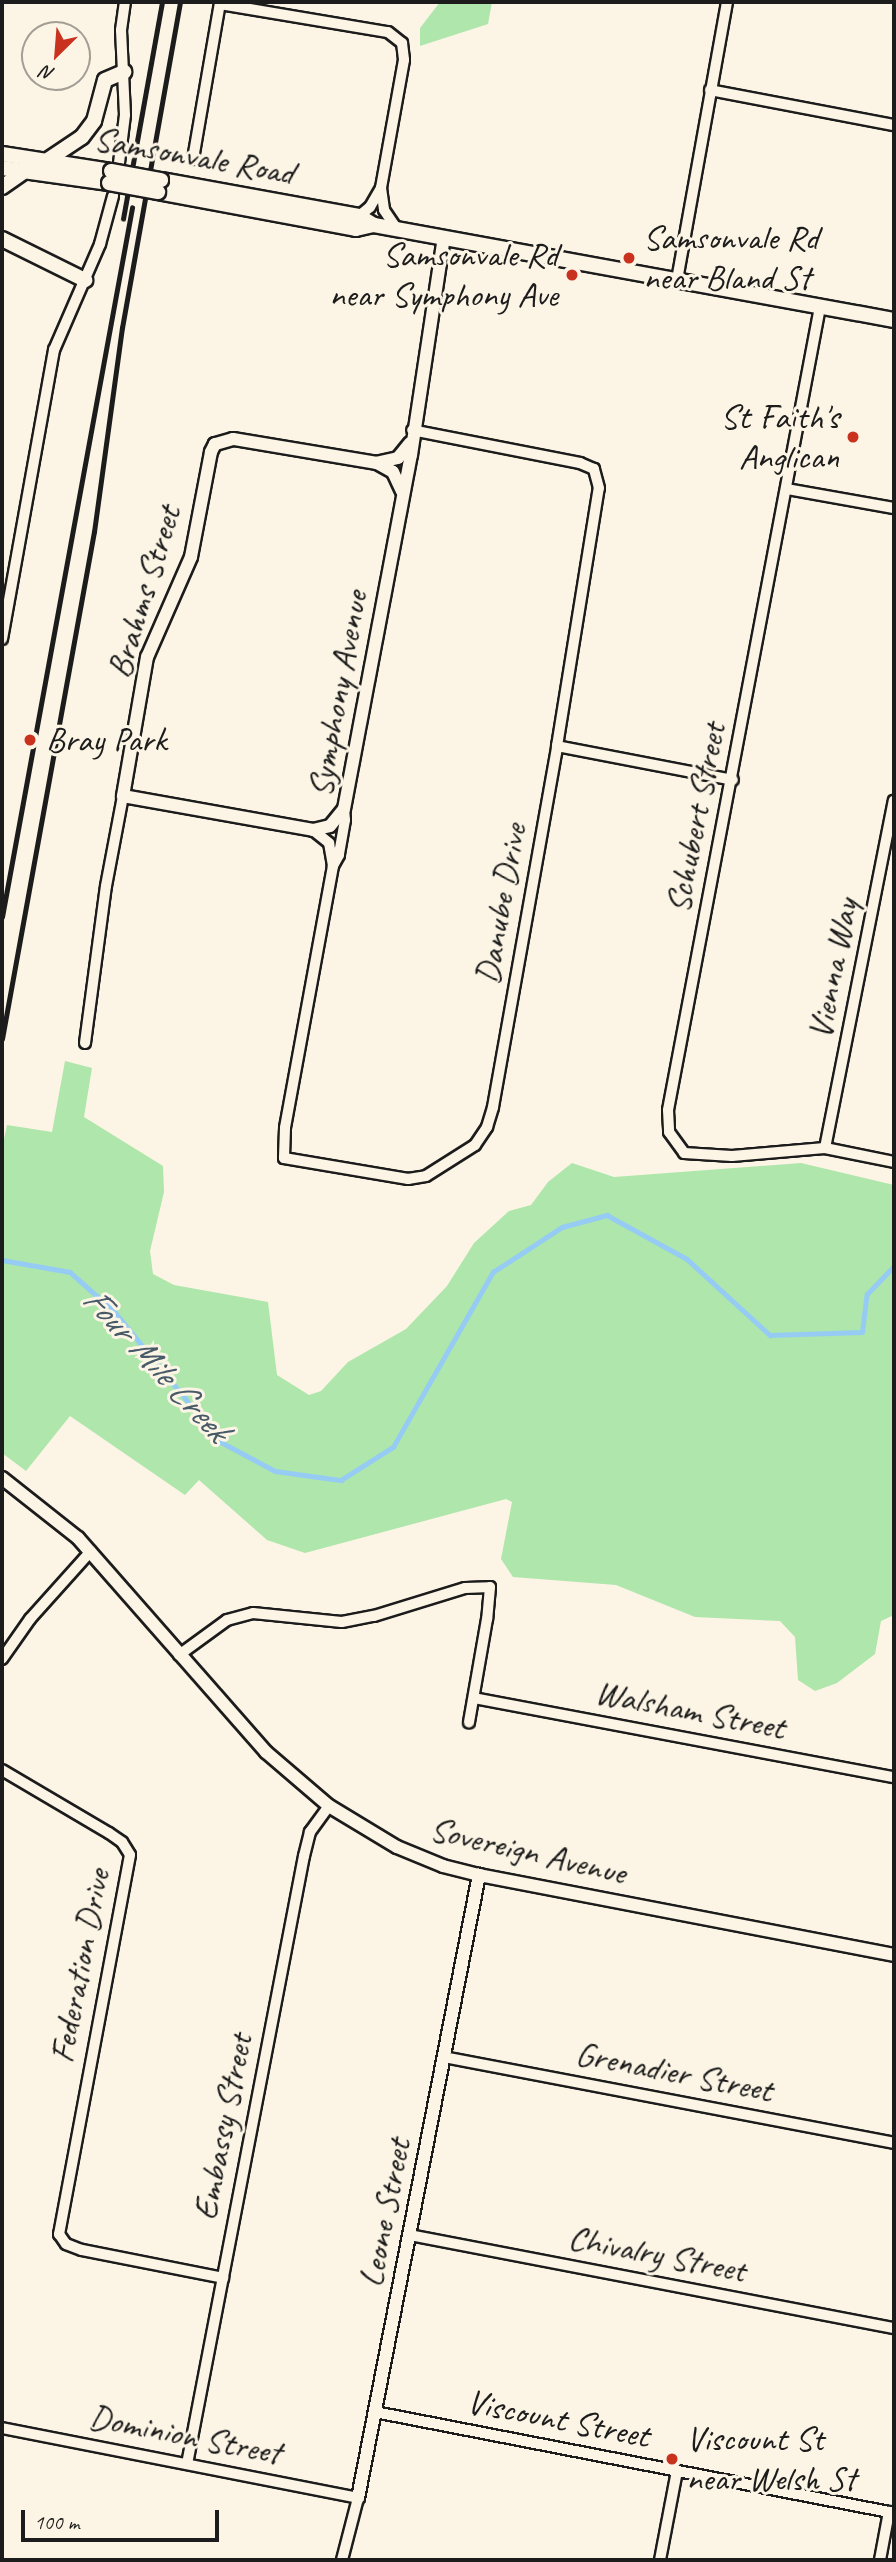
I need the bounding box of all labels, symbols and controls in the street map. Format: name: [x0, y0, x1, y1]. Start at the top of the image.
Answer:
north arrow: [21, 21, 91, 91]
text: N: [38, 60, 58, 87]
street label: Samsonvale Road: [91, 118, 297, 194]
place label: Samsonvale Rd near Bland St: [643, 217, 818, 299]
place label: Samsonvale Rd near Symphony Ave: [328, 234, 558, 316]
marker: Samsonvale Rd near Bland St: [621, 250, 637, 266]
marker: Samsonvale Rd near Symphony Ave: [564, 267, 580, 283]
place label: St Faith's Anglican: [721, 396, 839, 478]
marker: St Faith's Anglican: [845, 429, 861, 445]
street label: Brahms Street: [98, 501, 190, 683]
street label: Symphony Avenue: [299, 588, 377, 800]
place label: Bray Park: [46, 719, 168, 761]
street label: Schubert Street: [657, 719, 735, 917]
marker: Bray Park: [20, 730, 40, 750]
street label: Danube Drive: [466, 821, 536, 987]
street label: Vienna Way: [799, 896, 867, 1042]
water label: Four Mile Creek: [73, 1278, 239, 1450]
street label: Walsham Street: [591, 1671, 789, 1749]
street label: Sovereign Avenue: [426, 1808, 630, 1894]
street label: Federation Drive: [41, 1866, 119, 2066]
street label: Embassy Street: [184, 2030, 262, 2224]
street label: Grenadier Street: [572, 2032, 776, 2112]
street label: Leone Street: [350, 2135, 420, 2291]
street label: Chivalry Street: [565, 2216, 749, 2292]
street label: Viscount Street: [463, 2381, 653, 2457]
street label: Dominion Street: [86, 2396, 284, 2474]
place label: Viscount St near Welsh St: [686, 2418, 857, 2500]
marker: Viscount St near Welsh St: [664, 2451, 680, 2467]
scale bar: [24, 2496, 222, 2540]
text: 100 m: [34, 2509, 79, 2535]

